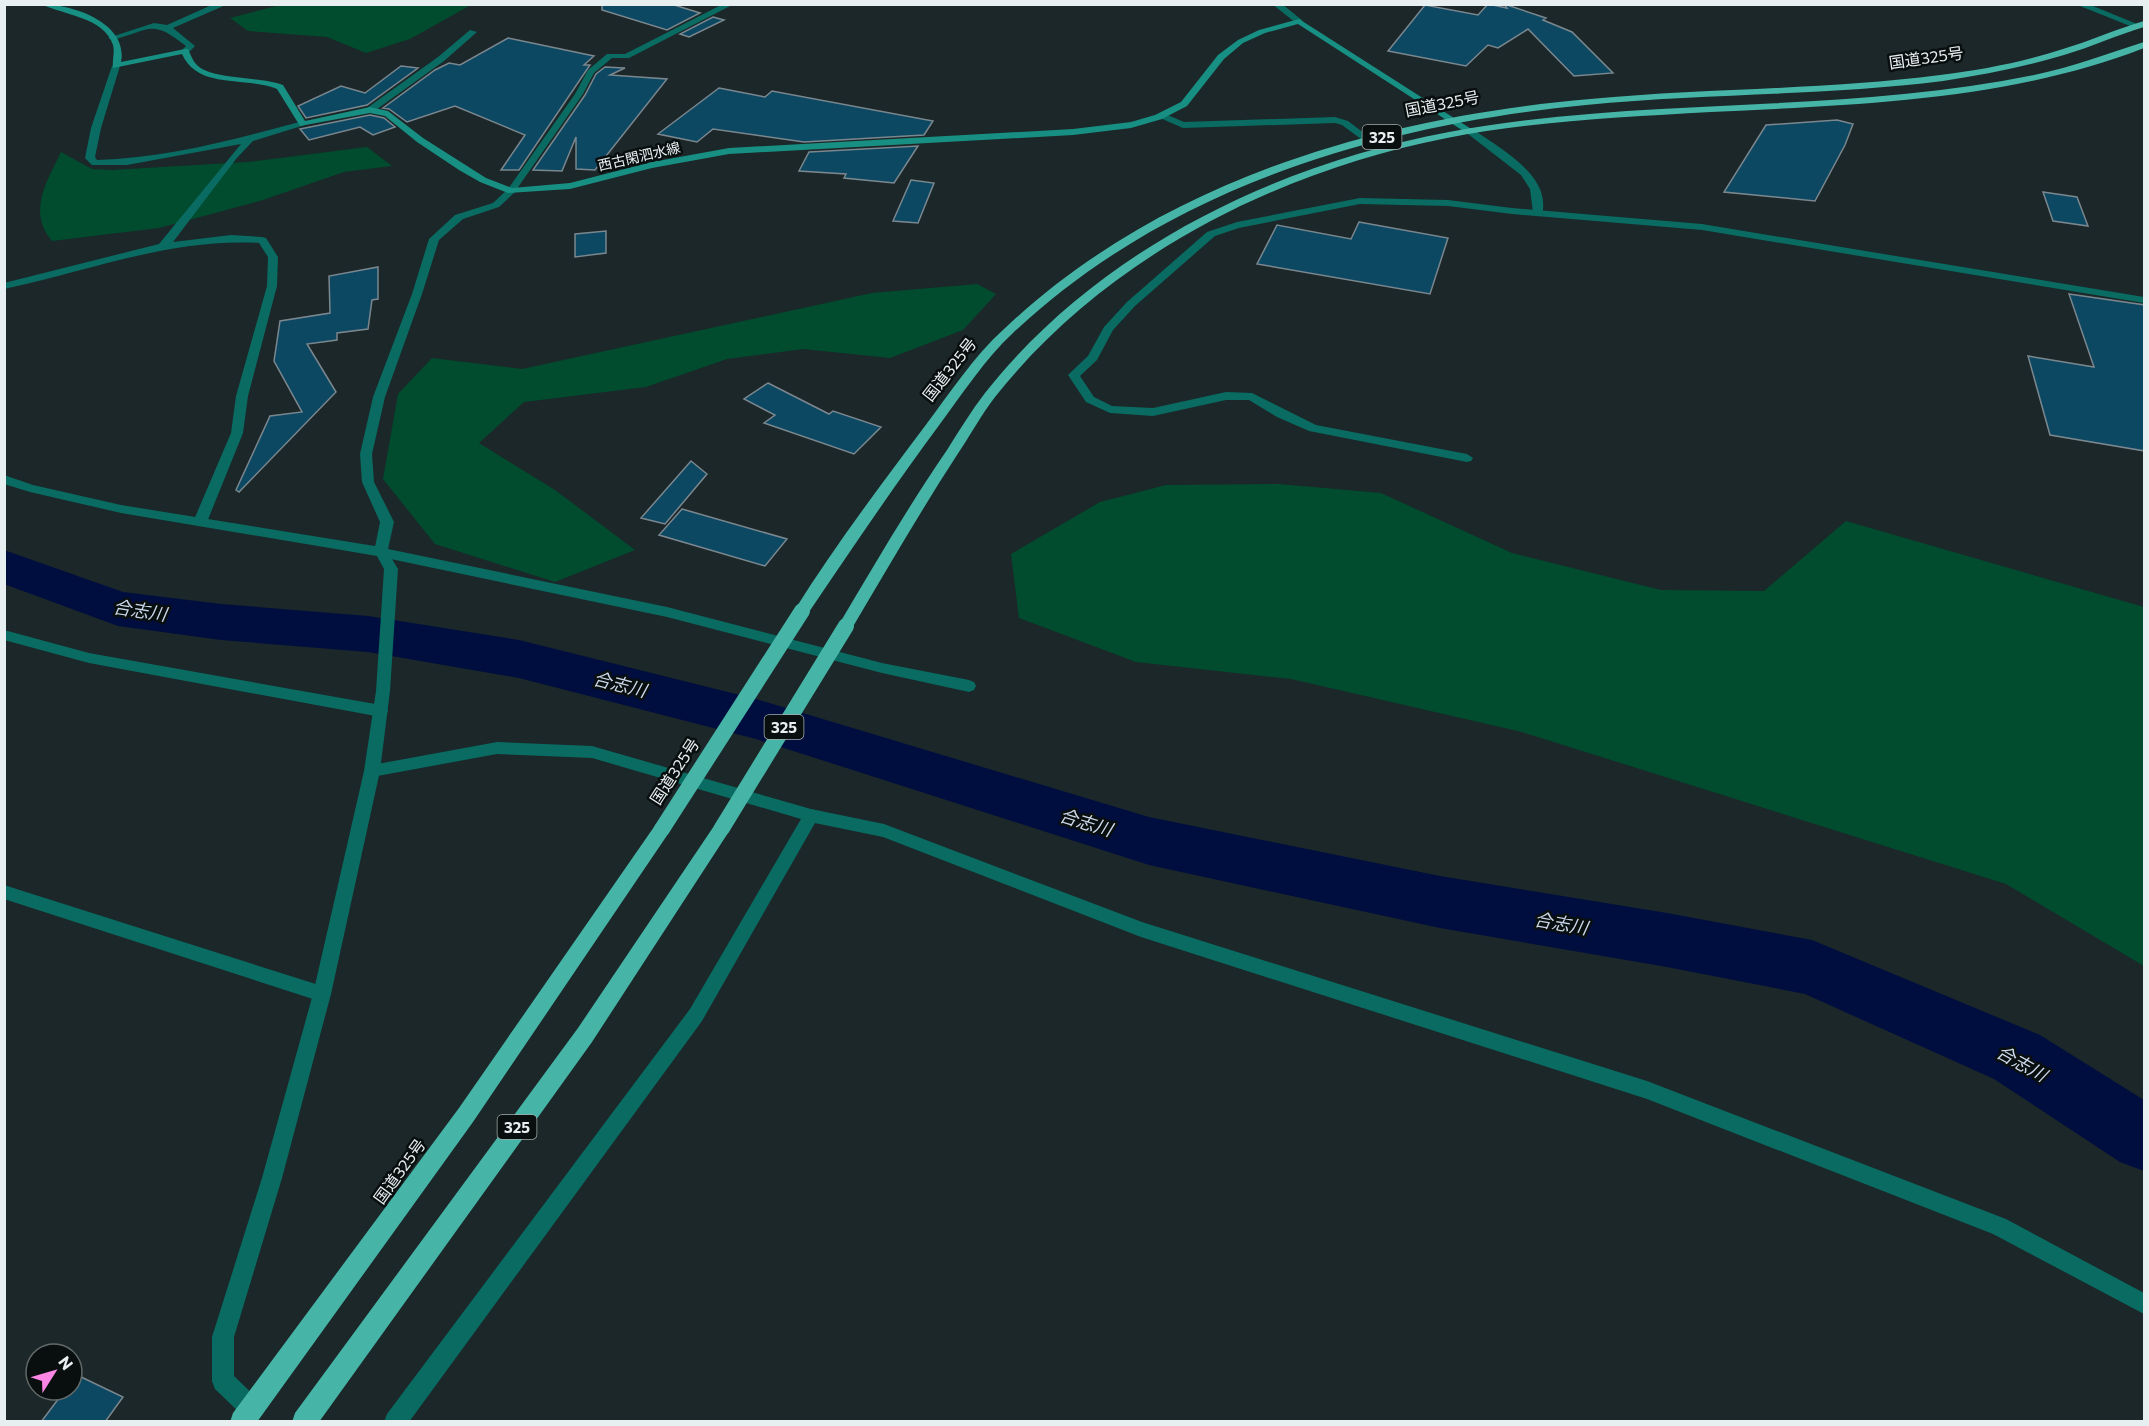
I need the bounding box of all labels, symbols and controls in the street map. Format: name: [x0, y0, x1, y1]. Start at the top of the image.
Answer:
street label: 国道325号: [1887, 42, 1965, 72]
street label: 国道325号: [1403, 87, 1481, 119]
road number: 325: [1362, 125, 1402, 149]
street label: 西古閑泗水線: [596, 138, 682, 174]
street label: 国道325号: [918, 334, 980, 404]
water label: 合志川: [112, 595, 170, 625]
water label: 合志川: [591, 667, 651, 702]
road number: 325: [764, 715, 804, 739]
street label: 国道325号: [646, 734, 702, 808]
water label: 合志川: [1057, 804, 1117, 841]
water label: 合志川: [1533, 907, 1591, 939]
water label: 合志川: [1993, 1040, 2053, 1087]
road number: 325: [498, 1115, 536, 1139]
street label: 国道325号: [369, 1135, 429, 1207]
north arrow: [24, 1342, 84, 1402]
text: N: [55, 1352, 78, 1373]

